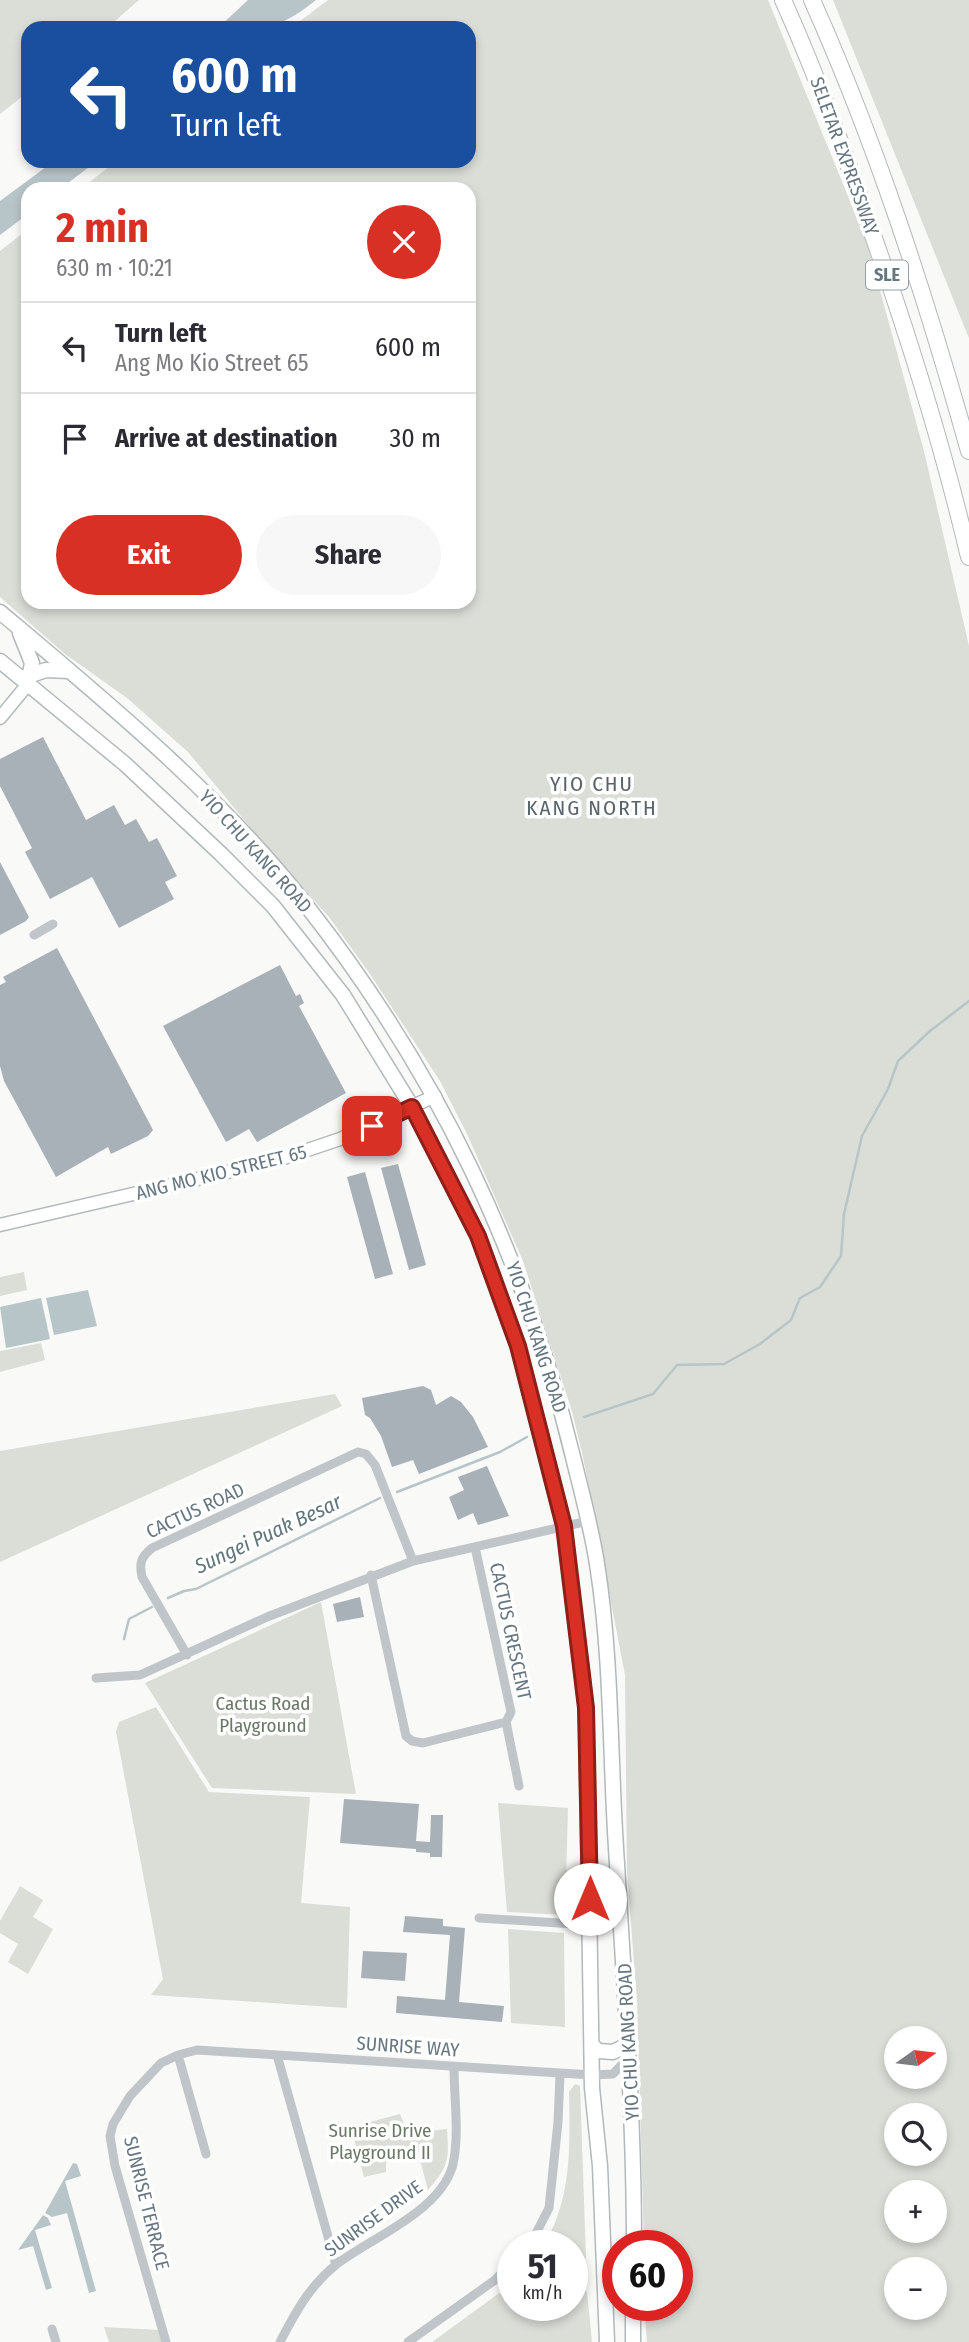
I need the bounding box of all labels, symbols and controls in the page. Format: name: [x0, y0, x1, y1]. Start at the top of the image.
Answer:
text: 600 m: [171, 46, 298, 105]
icon: left: [56, 49, 147, 140]
street label: SELETAR EXPRESSWAY: [805, 74, 884, 239]
text: Turn left: [171, 106, 281, 144]
text: 2 min: [56, 203, 149, 253]
button: close: [367, 205, 441, 279]
text: 630 m · 10:21: [56, 254, 173, 282]
road number: SLE: [866, 260, 908, 290]
text: Turn left: [115, 318, 207, 349]
icon: left: [56, 329, 94, 367]
text: 600 m: [375, 332, 441, 363]
text: Ang Mo Kio Street 65: [115, 349, 309, 377]
icon: arrive: [56, 420, 94, 458]
text: Arrive at destination: [115, 423, 338, 454]
text: 30 m: [390, 423, 441, 454]
button: Exit: [56, 515, 242, 595]
button: Share: [256, 515, 441, 595]
district label: YIO CHU KANG NORTH: [526, 771, 658, 821]
street label: YIO CHU KANG ROAD: [194, 785, 317, 918]
pin: [342, 1096, 402, 1156]
icon: arrive: [353, 1107, 391, 1145]
street label: ANG MO KIO STREET 65: [133, 1140, 309, 1205]
street label: YIO CHU KANG ROAD: [501, 1259, 572, 1416]
street label: CACTUS ROAD: [142, 1478, 248, 1543]
water label: Sungei Puak Besar: [190, 1488, 346, 1580]
street label: CACTUS CRESCENT: [485, 1560, 536, 1702]
park label: Cactus Road Playground: [215, 1692, 311, 1737]
position arrow: [553, 1862, 627, 1936]
street label: YIO CHU KANG ROAD: [613, 1963, 644, 2121]
north arrow: [884, 2026, 947, 2090]
map controls: [884, 2026, 947, 2320]
street label: SUNRISE WAY: [356, 2031, 461, 2062]
button: search: [884, 2103, 947, 2166]
park label: Sunrise Drive Playground II: [329, 2119, 431, 2164]
street label: SUNRISE TERRACE: [119, 2134, 174, 2272]
street label: SUNRISE DRIVE: [320, 2175, 427, 2262]
button: +: [884, 2180, 947, 2243]
speed limit sign: 60: [602, 2230, 693, 2321]
text: 51: [527, 2245, 558, 2287]
button: −: [884, 2257, 947, 2320]
text: km/h: [522, 2282, 563, 2304]

